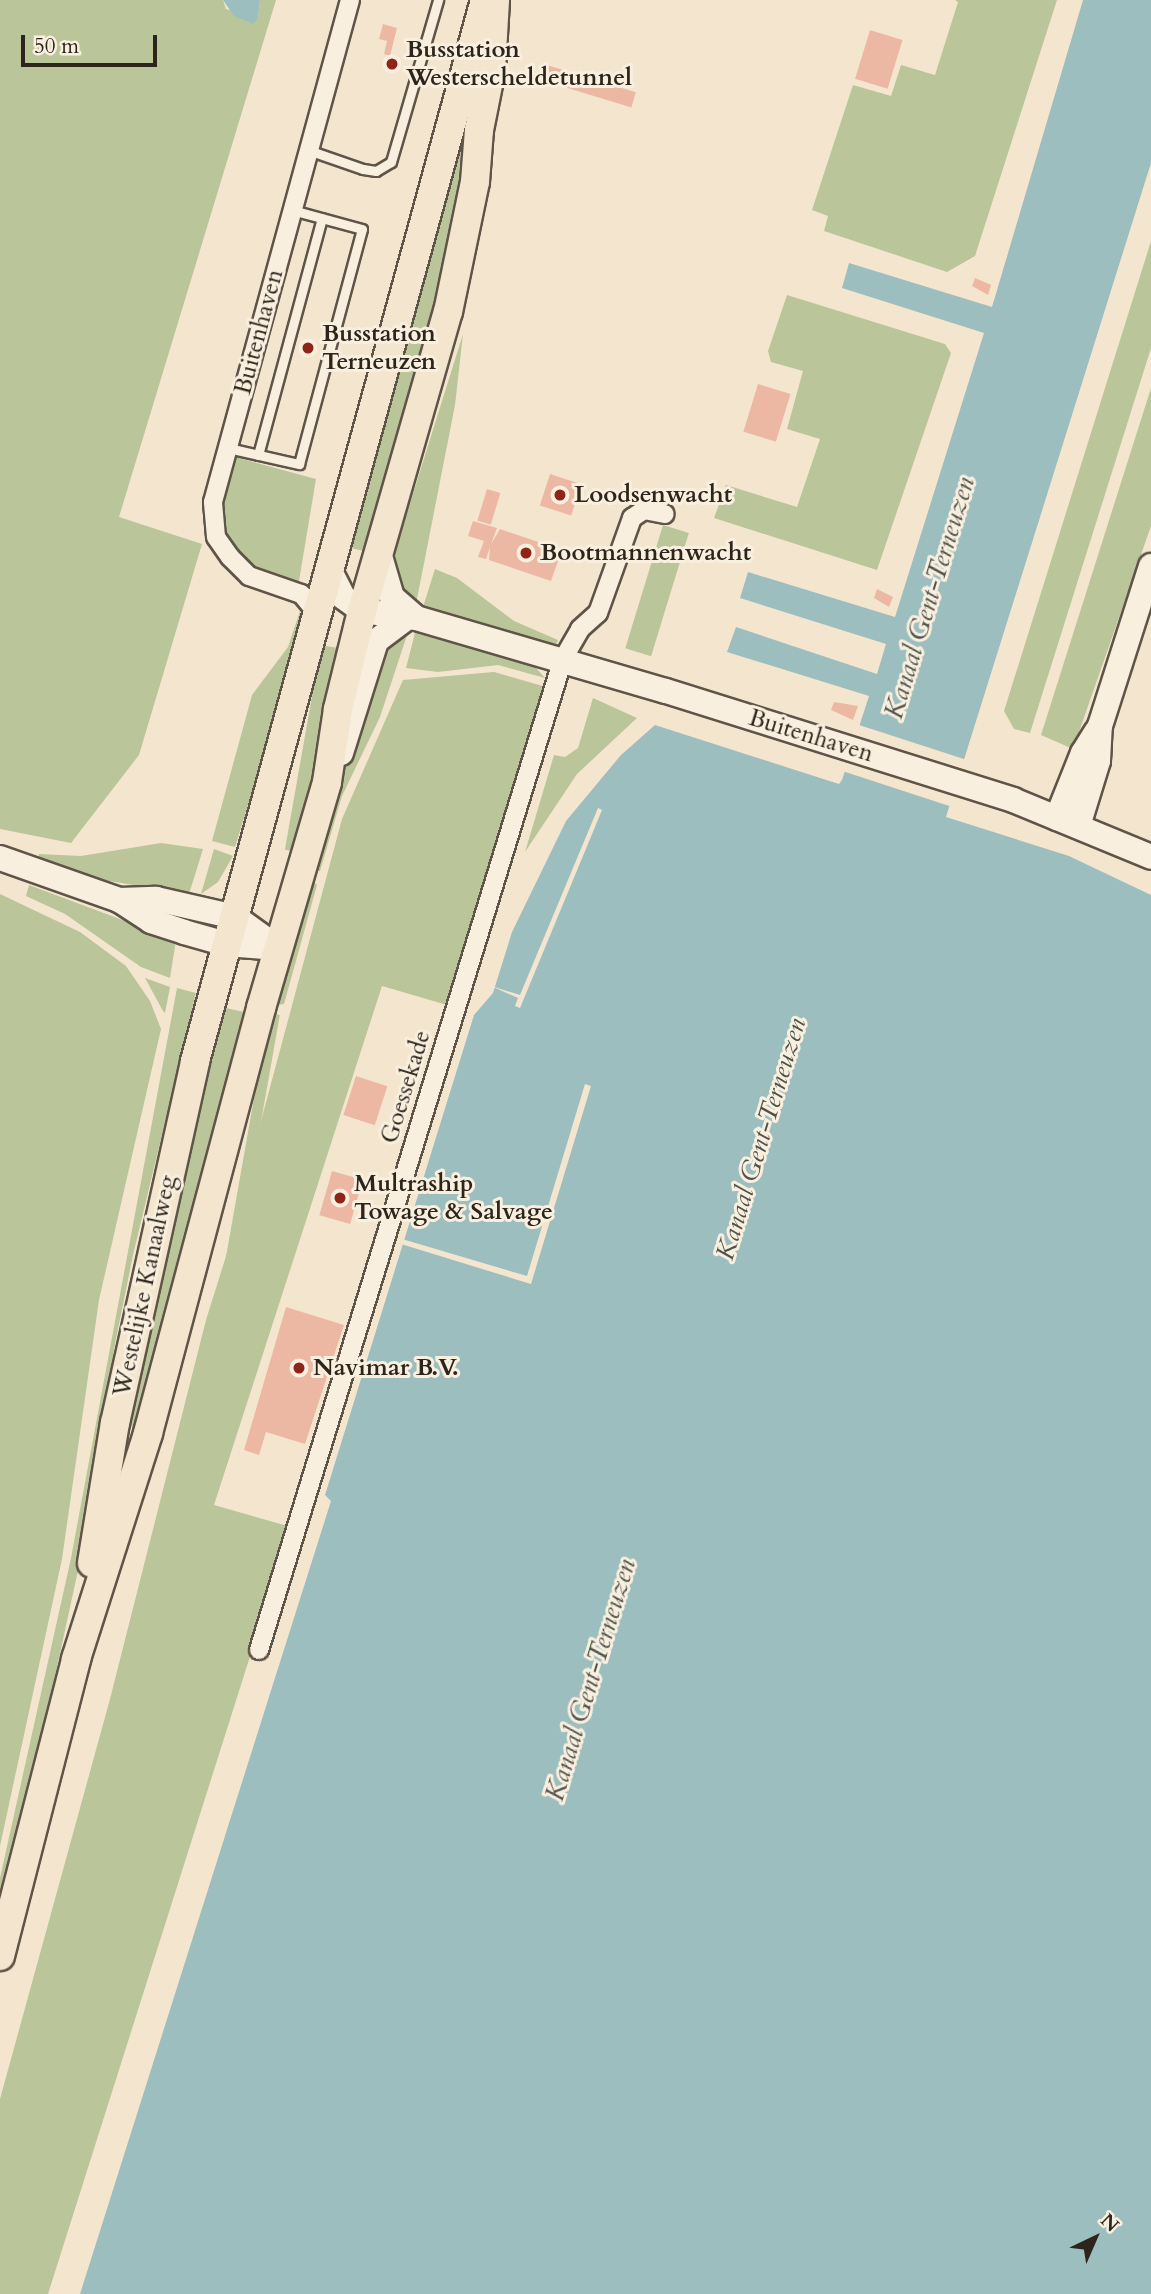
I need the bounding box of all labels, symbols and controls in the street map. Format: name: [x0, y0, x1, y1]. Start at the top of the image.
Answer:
scale bar: [24, 21, 161, 65]
text: 50 m: [34, 32, 79, 61]
place label: Busstation Westerscheldetunnel: [406, 36, 632, 92]
marker: Busstation Westerscheldetunnel: [384, 56, 400, 72]
street label: Buitenhaven: [228, 266, 290, 398]
place label: Busstation Terneuzen: [322, 320, 436, 376]
marker: Busstation Terneuzen: [300, 340, 316, 356]
water label: Kanaal Gent-Terneuzen: [878, 473, 982, 723]
place label: Loodsenwacht: [574, 481, 732, 509]
marker: Loodsenwacht: [552, 487, 568, 503]
place label: Bootmannenwacht: [540, 539, 751, 567]
marker: Bootmannenwacht: [518, 545, 534, 561]
street label: Buitenhaven: [745, 703, 877, 769]
water label: Kanaal Gent-Terneuzen: [709, 1014, 813, 1264]
street label: Goessekade: [375, 1027, 437, 1147]
place label: Multraship Towage & Salvage: [354, 1170, 553, 1226]
street label: Westelijke Kanaalweg: [107, 1172, 183, 1400]
marker: Multraship Towage & Salvage: [332, 1190, 348, 1206]
place label: Navimar B.V.: [313, 1354, 459, 1382]
marker: Navimar B.V.: [291, 1360, 307, 1376]
water label: Kanaal Gent-Terneuzen: [539, 1555, 643, 1805]
north arrow: [1060, 2203, 1130, 2273]
text: N: [1095, 2208, 1125, 2238]

